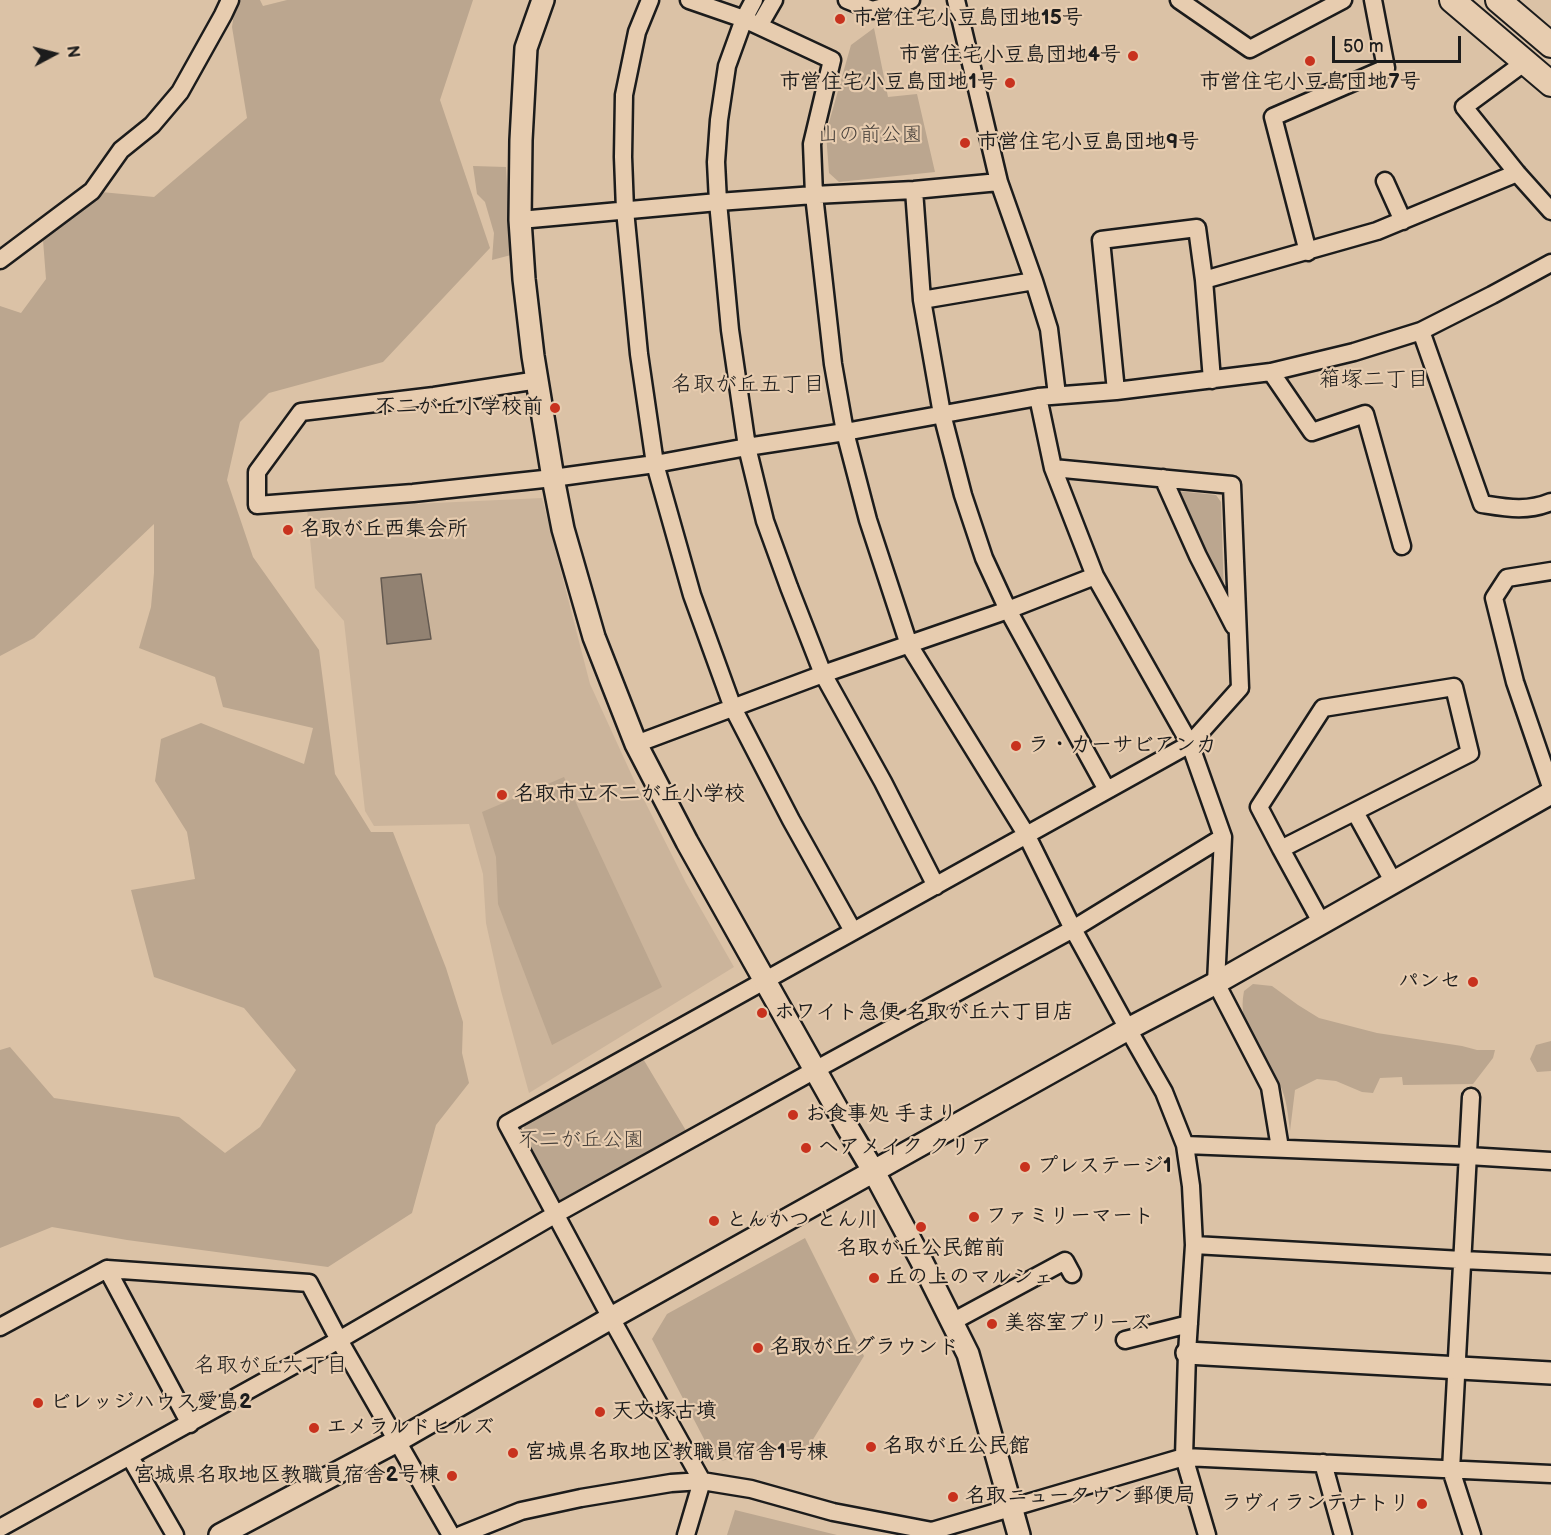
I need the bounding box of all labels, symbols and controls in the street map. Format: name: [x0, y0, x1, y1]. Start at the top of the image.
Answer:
place label: 市営住宅小豆島団地15号: [852, 6, 1083, 32]
marker: 市営住宅小豆島団地15号: [833, 12, 847, 26]
north arrow: [24, 24, 84, 84]
scale bar: [1335, 24, 1464, 62]
text: 50 m: [1343, 36, 1384, 57]
place label: 市営住宅小豆島団地4号: [899, 43, 1121, 69]
text: N: [62, 45, 83, 59]
marker: 市営住宅小豆島団地4号: [1126, 49, 1140, 63]
marker: 市営住宅小豆島団地7号: [1303, 54, 1317, 68]
place label: 市営住宅小豆島団地1号: [779, 70, 998, 96]
place label: 市営住宅小豆島団地7号: [1199, 70, 1421, 96]
marker: 市営住宅小豆島団地1号: [1003, 76, 1017, 90]
park label: 山の前公園: [818, 123, 922, 149]
place label: 市営住宅小豆島団地9号: [977, 130, 1199, 156]
marker: 市営住宅小豆島団地9号: [958, 136, 972, 150]
district label: 箱塚二丁目: [1319, 367, 1429, 393]
district label: 名取が丘五丁目: [671, 372, 825, 398]
place label: 不二が丘小学校前: [375, 395, 543, 421]
marker: 不二が丘小学校前: [548, 401, 562, 415]
place label: 名取が丘西集会所: [300, 517, 468, 543]
marker: 名取が丘西集会所: [281, 523, 295, 537]
place label: ラ・カーサビアンカ: [1028, 733, 1217, 759]
marker: ラ・カーサビアンカ: [1009, 739, 1023, 753]
place label: 名取市立不二が丘小学校: [514, 782, 745, 808]
marker: 名取市立不二が丘小学校: [495, 788, 509, 802]
place label: パンセ: [1398, 969, 1461, 995]
marker: パンセ: [1466, 975, 1480, 989]
place label: ホワイト急便 名取が丘六丁目店: [774, 1000, 1074, 1026]
marker: ホワイト急便 名取が丘六丁目店: [755, 1006, 769, 1020]
place label: お食事処 手まり: [805, 1102, 958, 1128]
marker: お食事処 手まり: [786, 1108, 800, 1122]
park label: 不二が丘公園: [518, 1128, 644, 1154]
place label: ヘアメイク クリア: [818, 1135, 992, 1161]
marker: ヘアメイク クリア: [799, 1141, 813, 1155]
place label: プレステージ1: [1037, 1154, 1172, 1180]
marker: プレステージ1: [1018, 1160, 1032, 1174]
place label: ファミリーマート: [986, 1204, 1154, 1230]
place label: とんかつ とん川: [726, 1208, 879, 1234]
marker: ファミリーマート: [967, 1210, 981, 1224]
marker: とんかつ とん川: [707, 1214, 721, 1228]
marker: 名取が丘公民館前: [914, 1220, 928, 1234]
place label: 名取が丘公民館前: [837, 1236, 1005, 1262]
place label: 丘の上のマルシェ: [886, 1265, 1054, 1291]
marker: 丘の上のマルシェ: [867, 1271, 881, 1285]
place label: 美容室プリーズ: [1004, 1311, 1151, 1337]
marker: 美容室プリーズ: [985, 1317, 999, 1331]
place label: 名取が丘グラウンド: [770, 1335, 959, 1361]
marker: 名取が丘グラウンド: [751, 1341, 765, 1355]
district label: 名取が丘六丁目: [194, 1353, 348, 1379]
place label: ビレッジハウス愛島2: [50, 1390, 252, 1416]
marker: ビレッジハウス愛島2: [31, 1396, 45, 1410]
place label: 天文塚古墳: [612, 1399, 717, 1425]
marker: 天文塚古墳: [593, 1405, 607, 1419]
place label: エメラルドヒルズ: [326, 1415, 494, 1441]
marker: エメラルドヒルズ: [307, 1421, 321, 1435]
place label: 名取が丘公民館: [883, 1434, 1030, 1460]
place label: 宮城県名取地区教職員宿舎1号棟: [525, 1440, 828, 1466]
marker: 名取が丘公民館: [864, 1440, 878, 1454]
marker: 宮城県名取地区教職員宿舎1号棟: [506, 1446, 520, 1460]
place label: 宮城県名取地区教職員宿舎2号棟: [133, 1463, 440, 1489]
marker: 宮城県名取地区教職員宿舎2号棟: [445, 1469, 459, 1483]
place label: 名取ニュータウン郵便局: [965, 1484, 1196, 1510]
marker: 名取ニュータウン郵便局: [946, 1490, 960, 1504]
place label: ラヴィランテナトリ: [1221, 1491, 1410, 1517]
marker: ラヴィランテナトリ: [1415, 1497, 1429, 1511]

